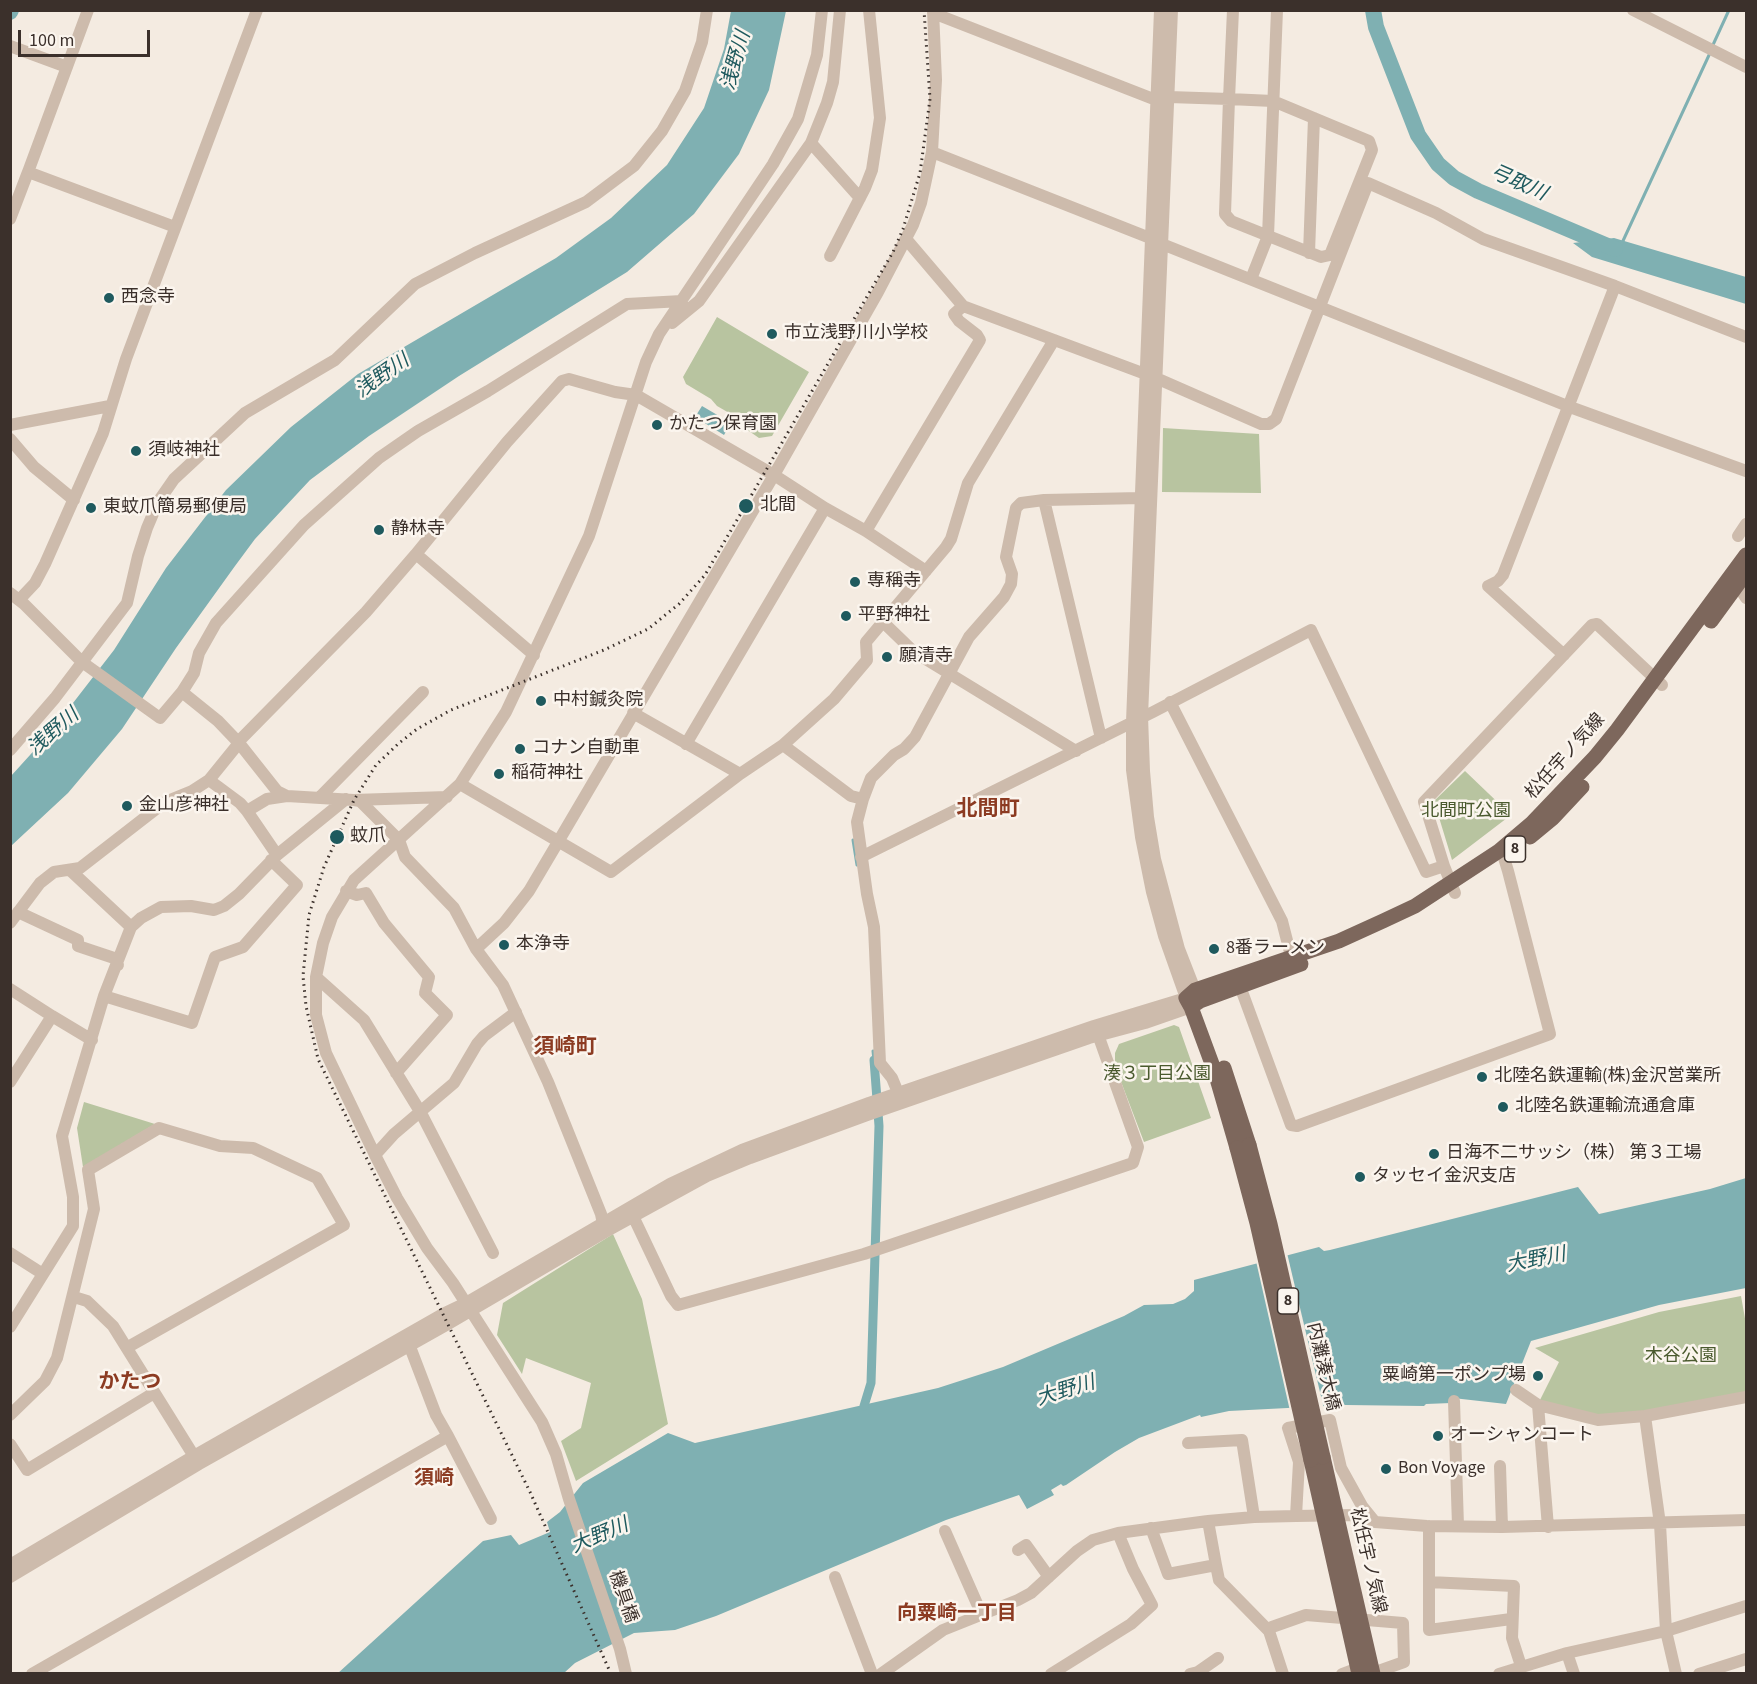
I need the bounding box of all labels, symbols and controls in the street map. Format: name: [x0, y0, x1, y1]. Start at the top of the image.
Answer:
scale bar: [21, 18, 153, 56]
text: 100 m: [29, 28, 74, 53]
water label: 浅野川: [717, 29, 757, 93]
water label: 弓取川: [1486, 161, 1550, 207]
place label: 西念寺: [121, 287, 175, 309]
marker: 西念寺: [102, 291, 116, 305]
place label: 市立浅野川小学校: [784, 323, 928, 345]
marker: 市立浅野川小学校: [765, 327, 779, 341]
water label: 浅野川: [352, 350, 414, 404]
place label: かたつ保育園: [669, 414, 777, 436]
marker: かたつ保育園: [650, 418, 664, 432]
place label: 須岐神社: [148, 440, 220, 462]
marker: 須岐神社: [129, 444, 143, 458]
place label: 北間: [760, 495, 796, 517]
place label: 東蚊爪簡易郵便局: [103, 497, 247, 519]
marker: 北間: [737, 497, 755, 515]
marker: 東蚊爪簡易郵便局: [84, 501, 98, 515]
place label: 静林寺: [391, 519, 445, 541]
marker: 静林寺: [372, 523, 386, 537]
place label: 専稱寺: [867, 571, 921, 593]
marker: 専稱寺: [848, 575, 862, 589]
place label: 平野神社: [858, 605, 930, 627]
marker: 平野神社: [839, 609, 853, 623]
place label: 願清寺: [899, 646, 953, 668]
marker: 願清寺: [880, 650, 894, 664]
place label: 中村鍼灸院: [553, 690, 643, 712]
marker: 中村鍼灸院: [534, 694, 548, 708]
water label: 浅野川: [23, 704, 85, 762]
street label: 松任宇ノ気線: [1522, 710, 1610, 804]
place label: コナン自動車: [532, 738, 640, 760]
marker: コナン自動車: [513, 742, 527, 756]
place label: 稲荷神社: [511, 763, 583, 785]
marker: 稲荷神社: [492, 767, 506, 781]
place label: 金山彦神社: [139, 795, 229, 817]
district label: 北間町: [957, 797, 1019, 823]
marker: 金山彦神社: [120, 799, 134, 813]
park label: 北間町公園: [1421, 801, 1511, 823]
place label: 蚊爪: [350, 826, 386, 848]
marker: 蚊爪: [328, 828, 346, 846]
road number: 8: [1504, 836, 1526, 862]
place label: 本浄寺: [516, 934, 570, 956]
marker: 本浄寺: [497, 938, 511, 952]
place label: 8番ラーメン: [1226, 938, 1325, 960]
marker: 8番ラーメン: [1207, 942, 1221, 956]
district label: 須崎町: [534, 1035, 596, 1061]
park label: 湊３丁目公園: [1103, 1064, 1211, 1086]
place label: 北陸名鉄運輸(株)金沢営業所: [1494, 1066, 1721, 1088]
marker: 北陸名鉄運輸(株)金沢営業所: [1475, 1070, 1489, 1084]
place label: 北陸名鉄運輸流通倉庫: [1515, 1096, 1695, 1118]
marker: 北陸名鉄運輸流通倉庫: [1496, 1100, 1510, 1114]
place label: 日海不二サッシ（株） 第３工場: [1446, 1143, 1702, 1165]
marker: 日海不二サッシ（株） 第３工場: [1427, 1147, 1441, 1161]
place label: タッセイ金沢支店: [1372, 1166, 1516, 1188]
marker: タッセイ金沢支店: [1353, 1170, 1367, 1184]
water label: 大野川: [1504, 1243, 1568, 1279]
road number: 8: [1278, 1288, 1298, 1314]
street label: 内灘湊大橋: [1301, 1321, 1343, 1413]
park label: 木谷公園: [1645, 1346, 1717, 1368]
place label: 粟崎第一ポンプ場: [1382, 1365, 1526, 1387]
marker: 粟崎第一ポンプ場: [1531, 1369, 1545, 1383]
district label: かたつ: [99, 1370, 161, 1396]
water label: 大野川: [1034, 1372, 1098, 1412]
place label: オーシャンコート: [1450, 1425, 1594, 1447]
marker: オーシャンコート: [1431, 1429, 1445, 1443]
place label: Bon Voyage: [1398, 1458, 1485, 1480]
marker: Bon Voyage: [1379, 1462, 1393, 1476]
district label: 須崎: [414, 1468, 454, 1492]
street label: 松任宇ノ気線: [1344, 1506, 1390, 1616]
water label: 大野川: [568, 1514, 632, 1560]
street label: 機具橋: [603, 1568, 641, 1626]
district label: 向粟崎一丁目: [897, 1603, 1017, 1627]

